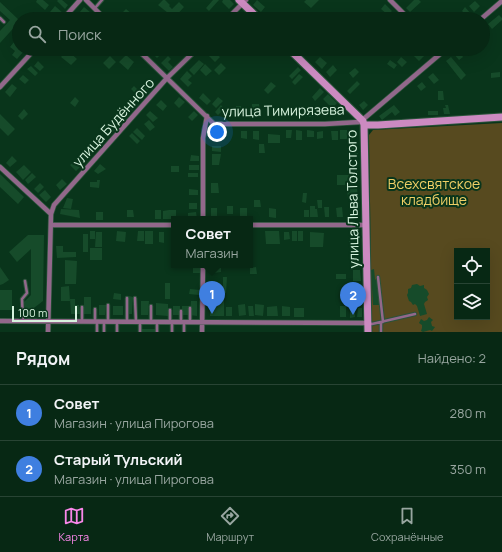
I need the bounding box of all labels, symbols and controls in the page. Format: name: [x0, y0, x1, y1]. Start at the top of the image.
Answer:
search box: [12, 12, 490, 56]
icon: search: [26, 23, 48, 45]
text: Поиск: [58, 24, 102, 45]
street label: улица Будённого: [68, 73, 158, 171]
street label: улица Тимирязева: [221, 99, 345, 121]
your location: [207, 122, 227, 142]
street label: улица Льва Толстого: [341, 130, 363, 268]
park label: Всехсвятское кладбище: [388, 174, 480, 209]
popup: [171, 216, 253, 268]
text: Совет: [186, 223, 231, 244]
text: Магазин: [186, 244, 238, 262]
map controls: [454, 248, 490, 320]
button: locate: [454, 248, 490, 284]
pin: 1: [199, 281, 225, 314]
pin: 2: [340, 282, 366, 315]
button: layers: [454, 284, 490, 320]
scale bar: [12, 304, 77, 323]
text: 100 m: [18, 305, 47, 320]
text: Рядом: [16, 347, 70, 370]
text: Найдено: 2: [418, 349, 486, 367]
text: Совет: [54, 393, 100, 414]
text: 1: [26, 404, 32, 422]
text: 280 m: [449, 404, 486, 422]
text: Магазин · улица Пирогова: [54, 414, 214, 432]
text: Старый Тульский: [54, 449, 183, 470]
text: 2: [25, 460, 33, 478]
text: 350 m: [450, 460, 486, 478]
text: Магазин · улица Пирогова: [54, 470, 214, 488]
tab: Карта: [59, 505, 89, 544]
tab: Маршрут: [206, 505, 254, 544]
tab: Сохранённые: [371, 505, 443, 544]

